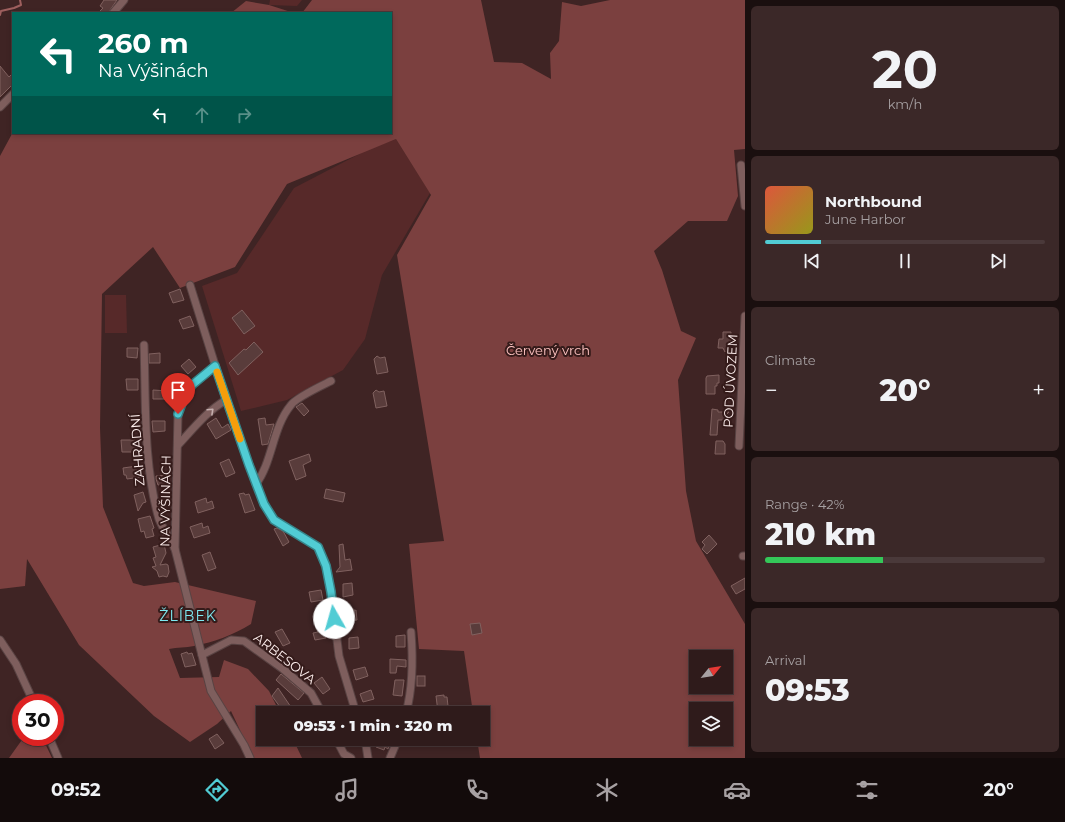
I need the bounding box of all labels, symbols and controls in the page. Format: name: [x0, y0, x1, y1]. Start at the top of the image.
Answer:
text: 260 m: [98, 26, 189, 60]
icon: left: [32, 28, 84, 80]
text: 20: [872, 38, 938, 101]
text: Na Výšinách: [98, 60, 209, 82]
text: km/h: [888, 96, 922, 112]
icon: left: [149, 104, 171, 126]
icon: ahead: [191, 104, 213, 126]
icon: right: [233, 104, 255, 126]
text: Northbound: [825, 192, 922, 211]
text: June Harbor: [825, 211, 906, 227]
icon: previous: [801, 250, 823, 272]
icon: pause: [894, 250, 916, 272]
icon: next: [987, 250, 1009, 272]
street label: POD ÚVOZEM: [720, 334, 740, 428]
park label: Červený vrch: [506, 342, 590, 358]
text: Climate: [765, 352, 816, 368]
text: 20°: [879, 372, 931, 409]
pin: [161, 373, 195, 414]
text: −: [765, 377, 778, 404]
text: +: [1032, 377, 1045, 404]
icon: arrive: [167, 379, 189, 401]
one-way arrow: [206, 409, 214, 416]
street label: ZAHRADNÍ: [126, 412, 148, 487]
street label: NA VÝŠINÁCH: [156, 455, 174, 547]
text: Range · 42%: [765, 496, 845, 512]
text: 210 km: [765, 516, 876, 553]
position arrow: [313, 597, 355, 639]
district label: ŽLÍBEK: [159, 607, 217, 625]
street label: ARBESOVA: [251, 629, 320, 687]
north arrow: [689, 650, 733, 694]
map controls: [689, 650, 733, 746]
text: Arrival: [765, 652, 806, 668]
text: 09:53: [765, 672, 850, 709]
speed limit sign: 30: [12, 694, 64, 746]
button: layers: [689, 702, 733, 746]
text: 09:53 · 1 min · 320 m: [293, 716, 453, 735]
icon: directions: [203, 776, 231, 804]
icon: music: [333, 776, 361, 804]
icon: phone: [463, 776, 491, 804]
icon: climate: [593, 776, 621, 804]
icon: car: [723, 776, 751, 804]
icon: filters: [853, 776, 881, 804]
text: 09:52: [51, 779, 101, 801]
text: 20°: [983, 779, 1014, 801]

